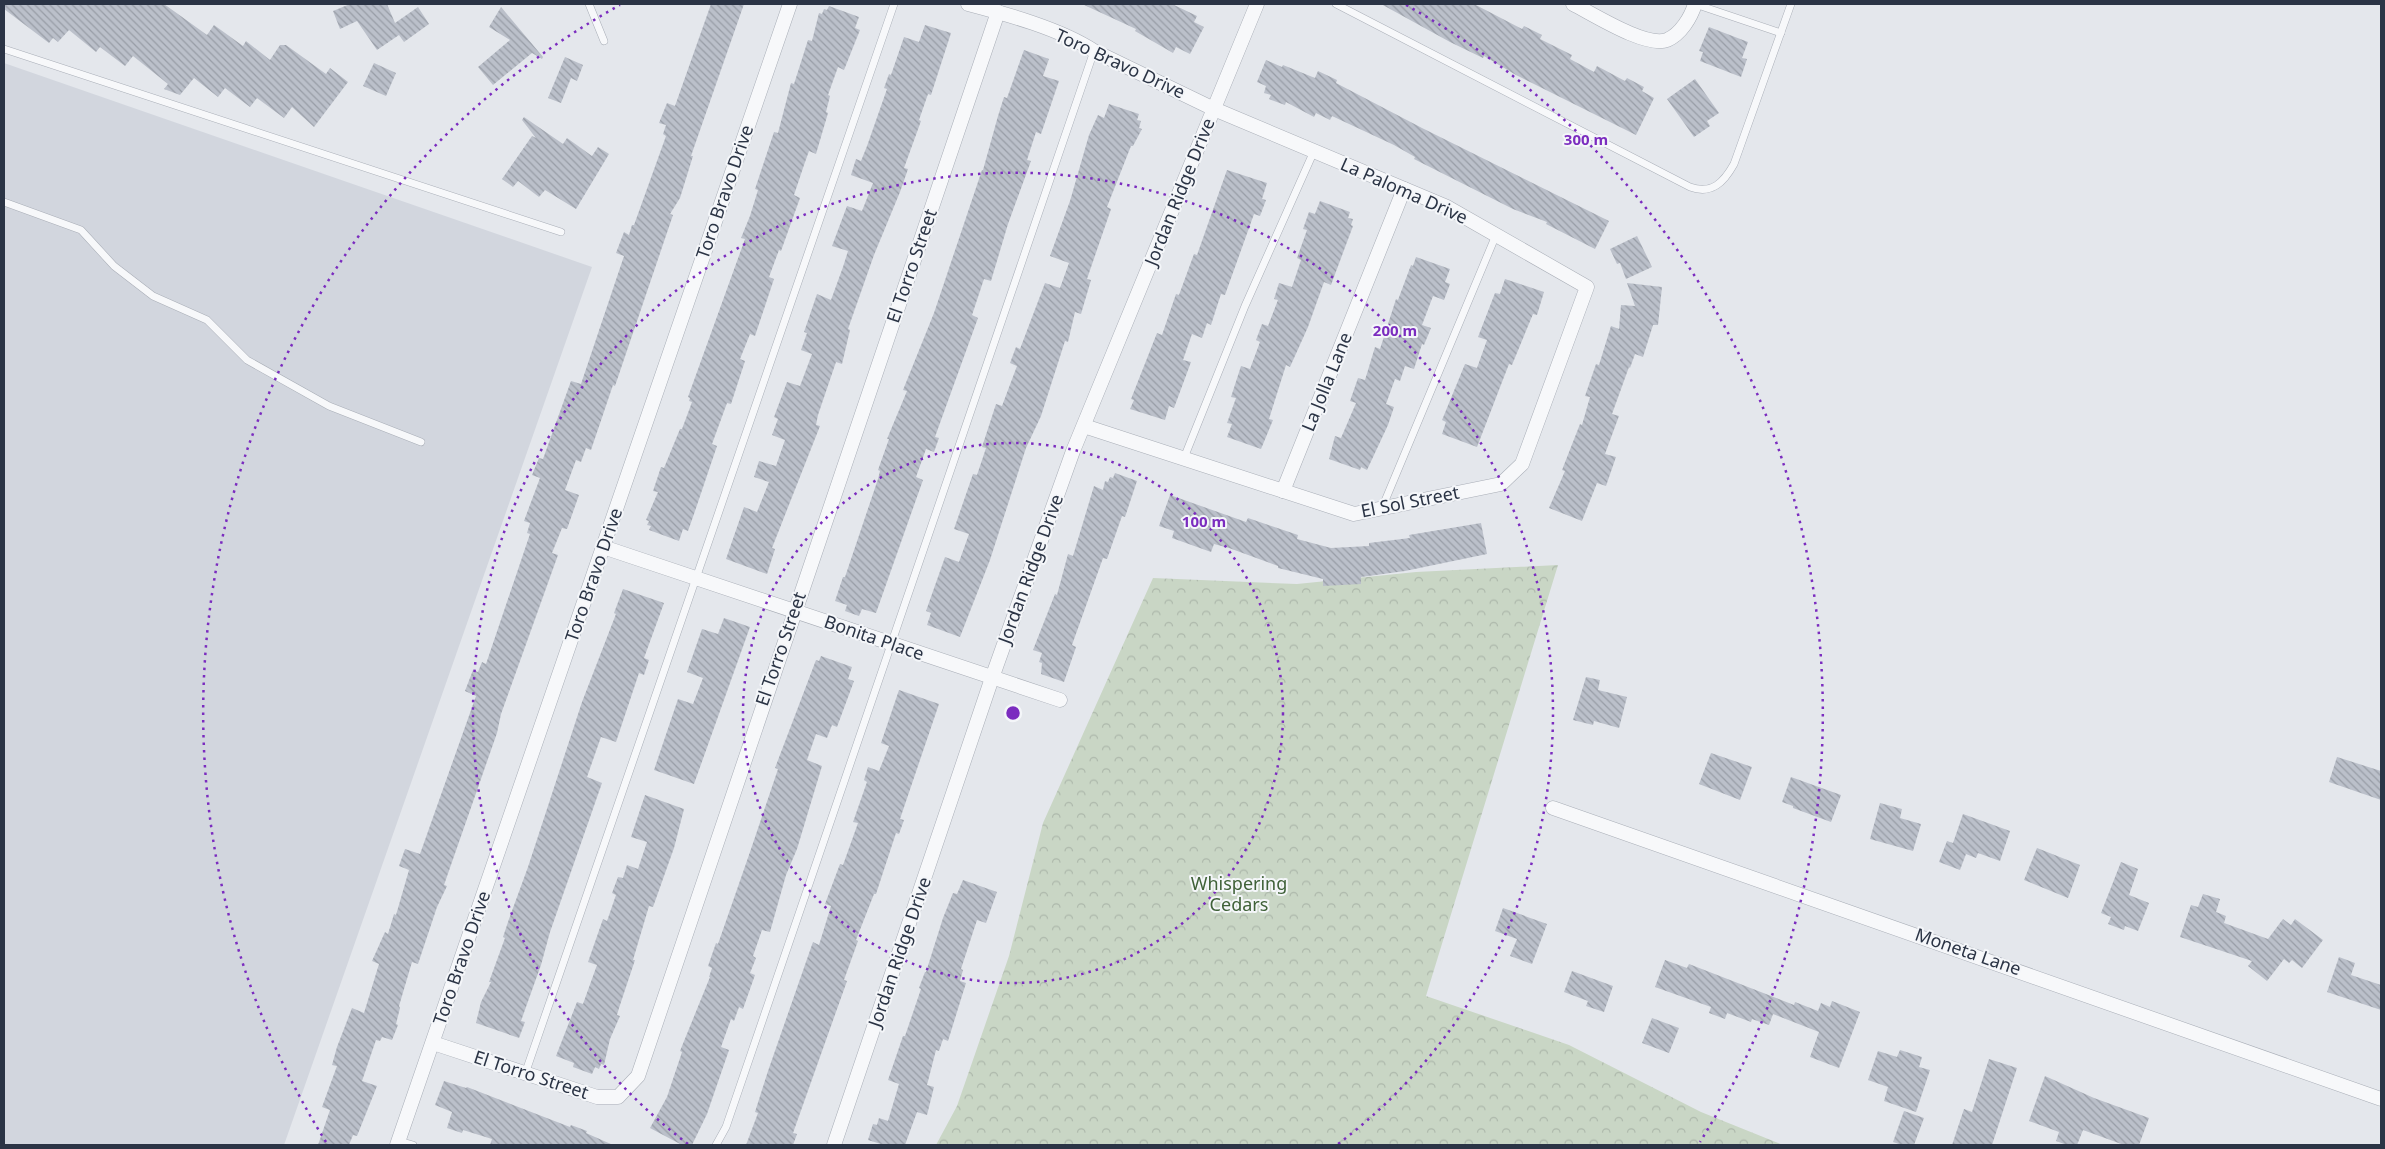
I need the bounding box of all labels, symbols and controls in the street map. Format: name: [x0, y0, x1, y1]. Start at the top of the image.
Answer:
street label: Toro Bravo Drive: [1052, 23, 1189, 104]
street label: Jordan Ridge Drive: [1138, 114, 1220, 271]
street label: Toro Bravo Drive: [690, 121, 758, 262]
text: 300 m: [1564, 129, 1608, 149]
street label: La Paloma Drive: [1337, 151, 1472, 229]
street label: El Torro Street: [880, 205, 942, 326]
text: 200 m: [1373, 320, 1417, 340]
street label: La Jolla Lane: [1295, 329, 1357, 435]
street label: El Sol Street: [1359, 480, 1462, 522]
street label: Jordan Ridge Drive: [991, 491, 1068, 648]
street label: Toro Bravo Drive: [559, 504, 627, 645]
text: 100 m: [1182, 511, 1226, 531]
street label: El Torro Street: [749, 588, 811, 709]
street label: Bonita Place: [821, 609, 927, 665]
centre of rings: [1004, 704, 1022, 722]
park label: Whispering Cedars: [1191, 871, 1287, 916]
street label: Jordan Ridge Drive: [861, 873, 936, 1032]
street label: Toro Bravo Drive: [427, 887, 495, 1028]
street label: Moneta Lane: [1912, 922, 2025, 980]
street label: El Torro Street: [471, 1044, 592, 1104]

